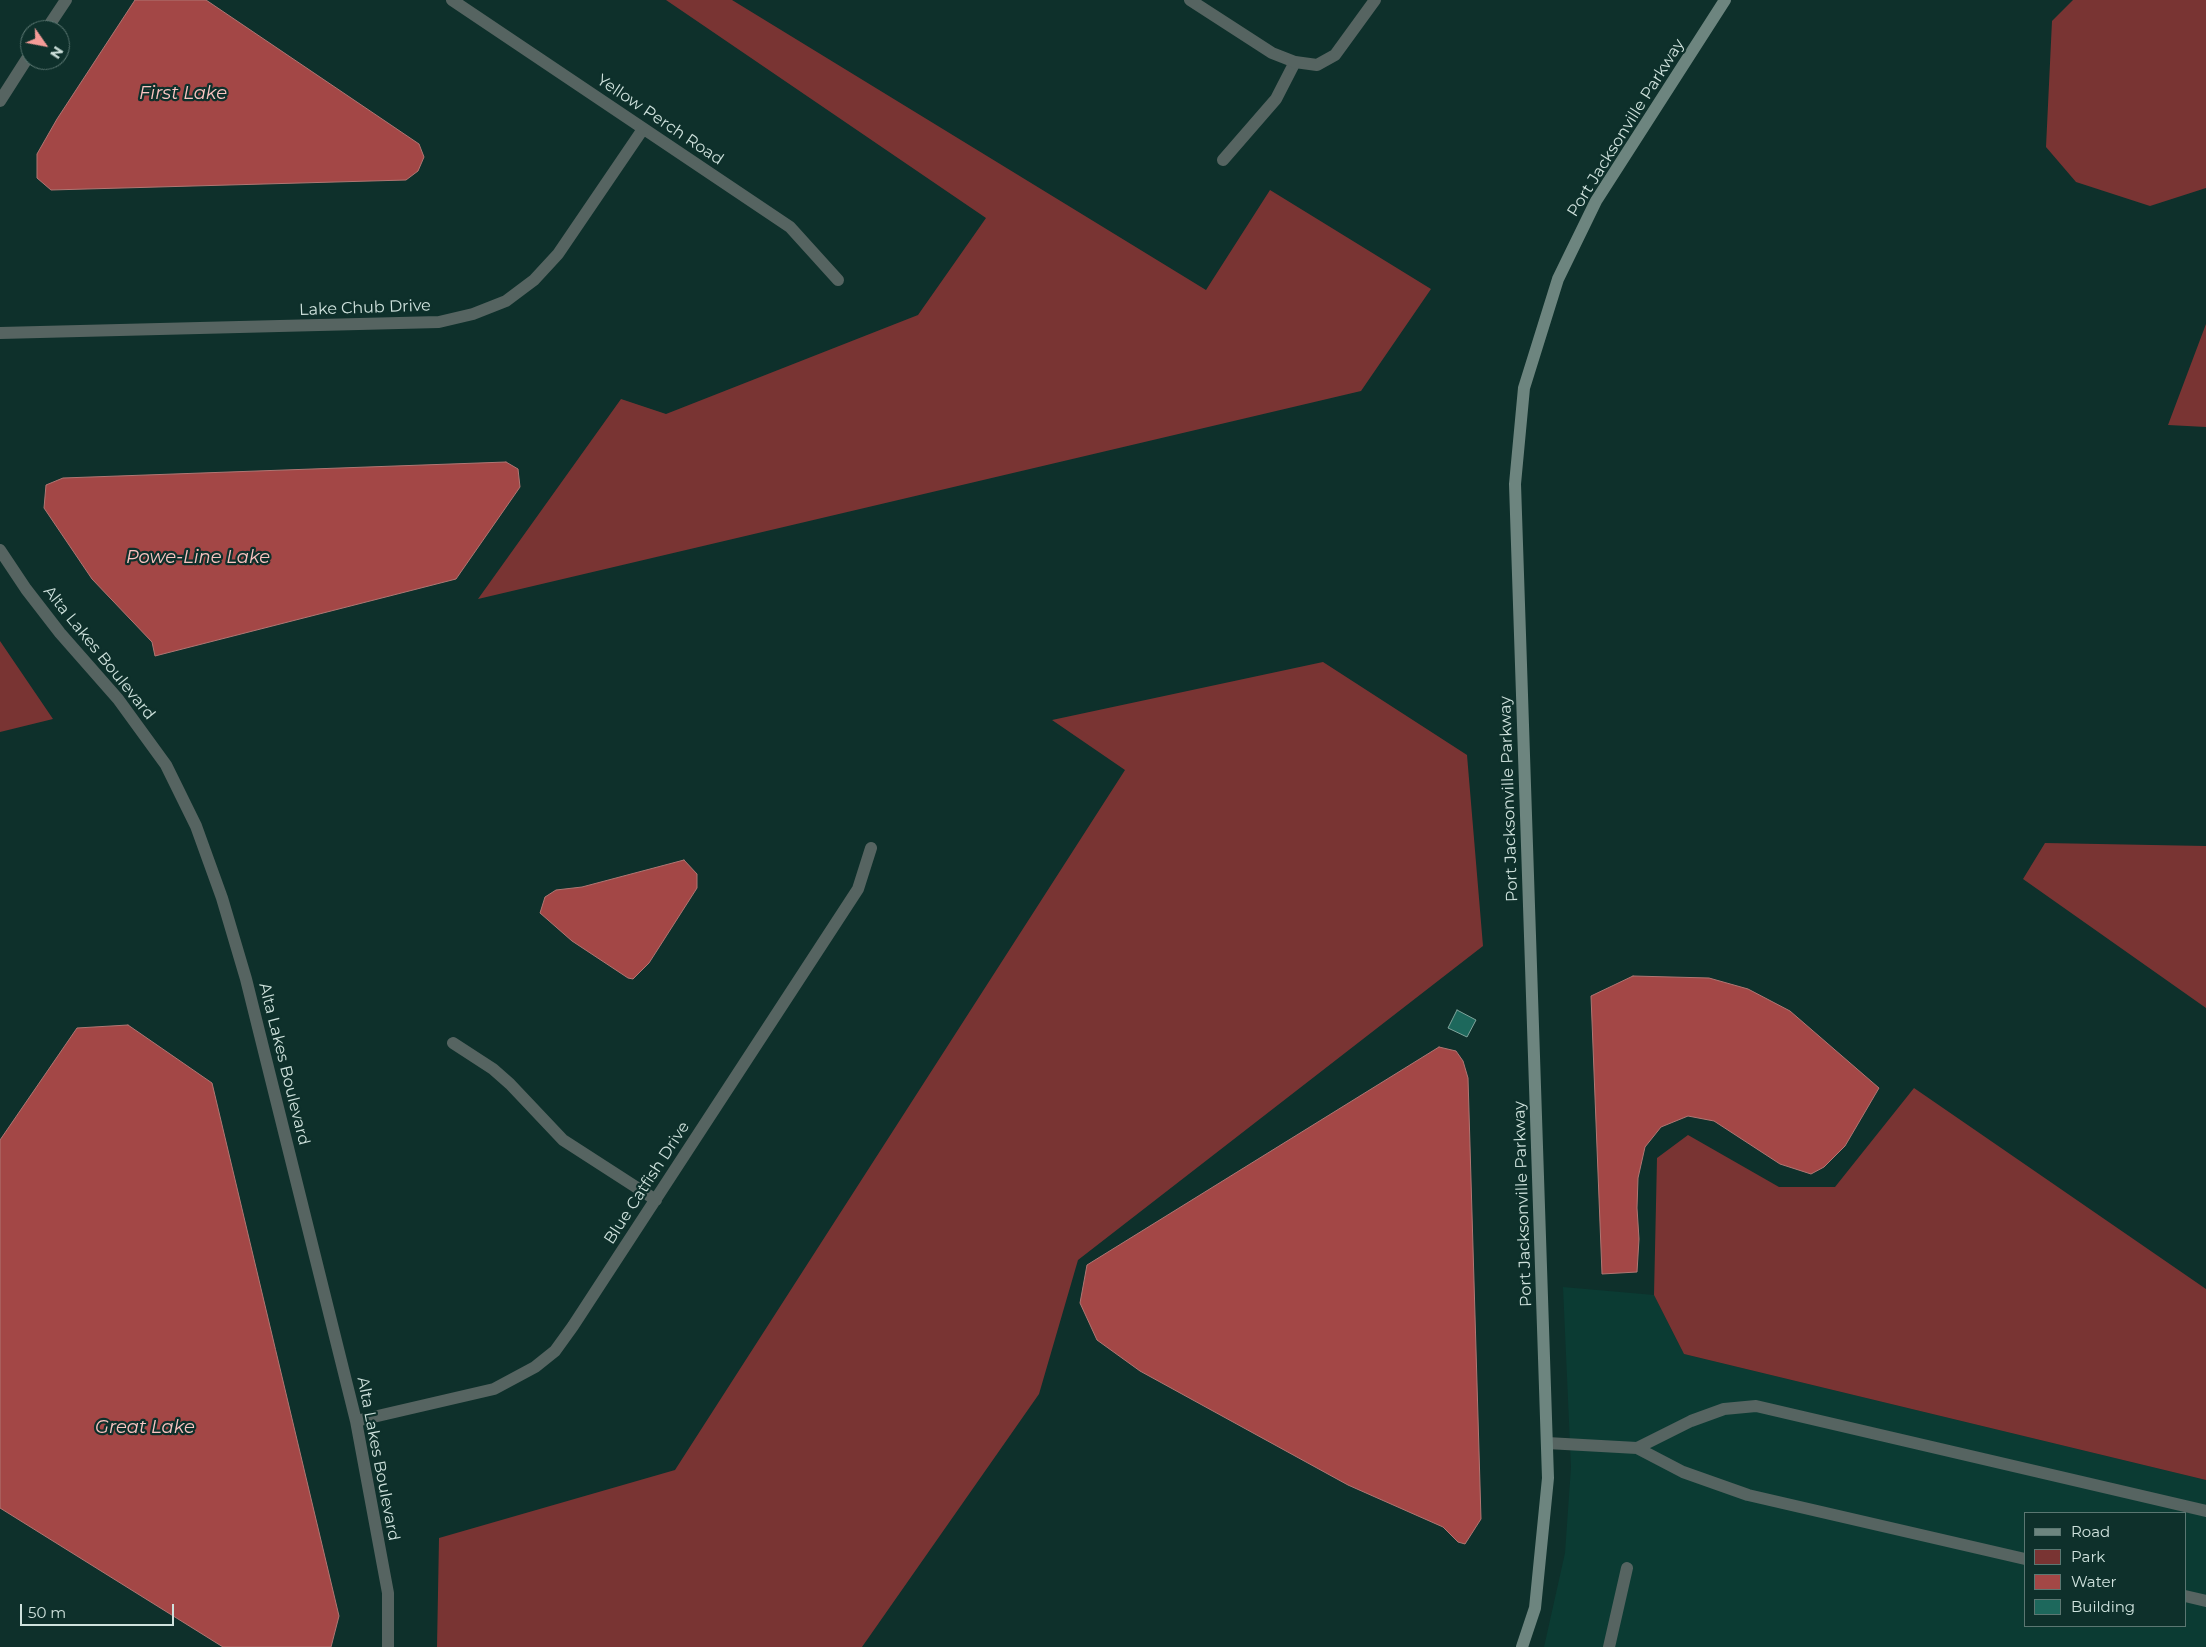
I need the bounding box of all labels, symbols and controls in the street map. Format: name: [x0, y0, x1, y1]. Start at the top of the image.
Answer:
north arrow: [20, 20, 70, 70]
street label: Port Jacksonville Parkway: [1563, 36, 1689, 220]
text: N: [46, 43, 67, 62]
street label: Yellow Perch Road: [593, 71, 727, 169]
water label: First Lake: [139, 83, 227, 105]
street label: Lake Chub Drive: [299, 296, 431, 320]
water label: Powe-Line Lake: [126, 547, 270, 569]
street label: Alta Lakes Boulevard: [39, 582, 159, 724]
street label: Port Jacksonville Parkway: [1496, 696, 1522, 902]
street label: Alta Lakes Boulevard: [255, 981, 313, 1147]
street label: Port Jacksonville Parkway: [1510, 1101, 1536, 1307]
street label: Blue Catfish Drive: [600, 1118, 694, 1248]
street label: Alta Lakes Boulevard: [353, 1375, 403, 1543]
water label: Great Lake: [95, 1417, 195, 1439]
legend: [2024, 1512, 2186, 1627]
text: Road: [2071, 1522, 2110, 1541]
text: Park: [2071, 1547, 2105, 1566]
text: Water: [2071, 1572, 2117, 1591]
scale bar: [22, 1594, 176, 1626]
text: Building: [2071, 1597, 2135, 1616]
text: 50 m: [28, 1603, 66, 1622]

